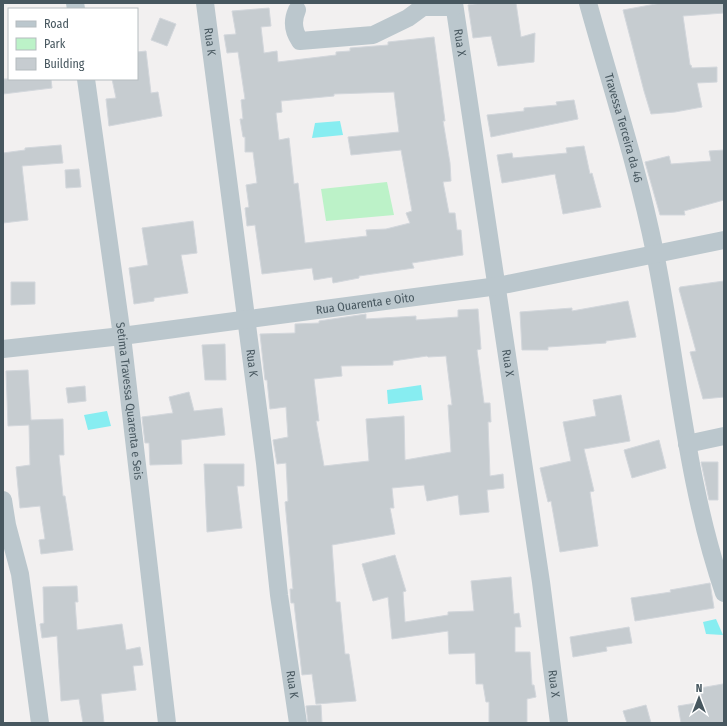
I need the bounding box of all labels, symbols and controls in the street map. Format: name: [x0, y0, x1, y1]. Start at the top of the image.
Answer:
legend: [8, 8, 138, 80]
text: Road: [44, 17, 69, 31]
street label: Rua K: [201, 27, 219, 57]
street label: Rua X: [451, 28, 469, 57]
text: Park: [44, 37, 66, 51]
text: Building: [44, 57, 85, 71]
street label: Travessa Terceira da 46: [602, 72, 646, 184]
street label: Rua Quarenta e Oito: [315, 290, 415, 317]
street label: Setima Travessa Quarenta e Seis: [113, 321, 146, 481]
street label: Rua K: [243, 348, 261, 378]
street label: Rua X: [499, 348, 517, 378]
street label: Rua X: [545, 669, 563, 698]
street label: Rua K: [283, 670, 301, 700]
north arrow: [679, 678, 719, 718]
text: N: [696, 682, 702, 695]

